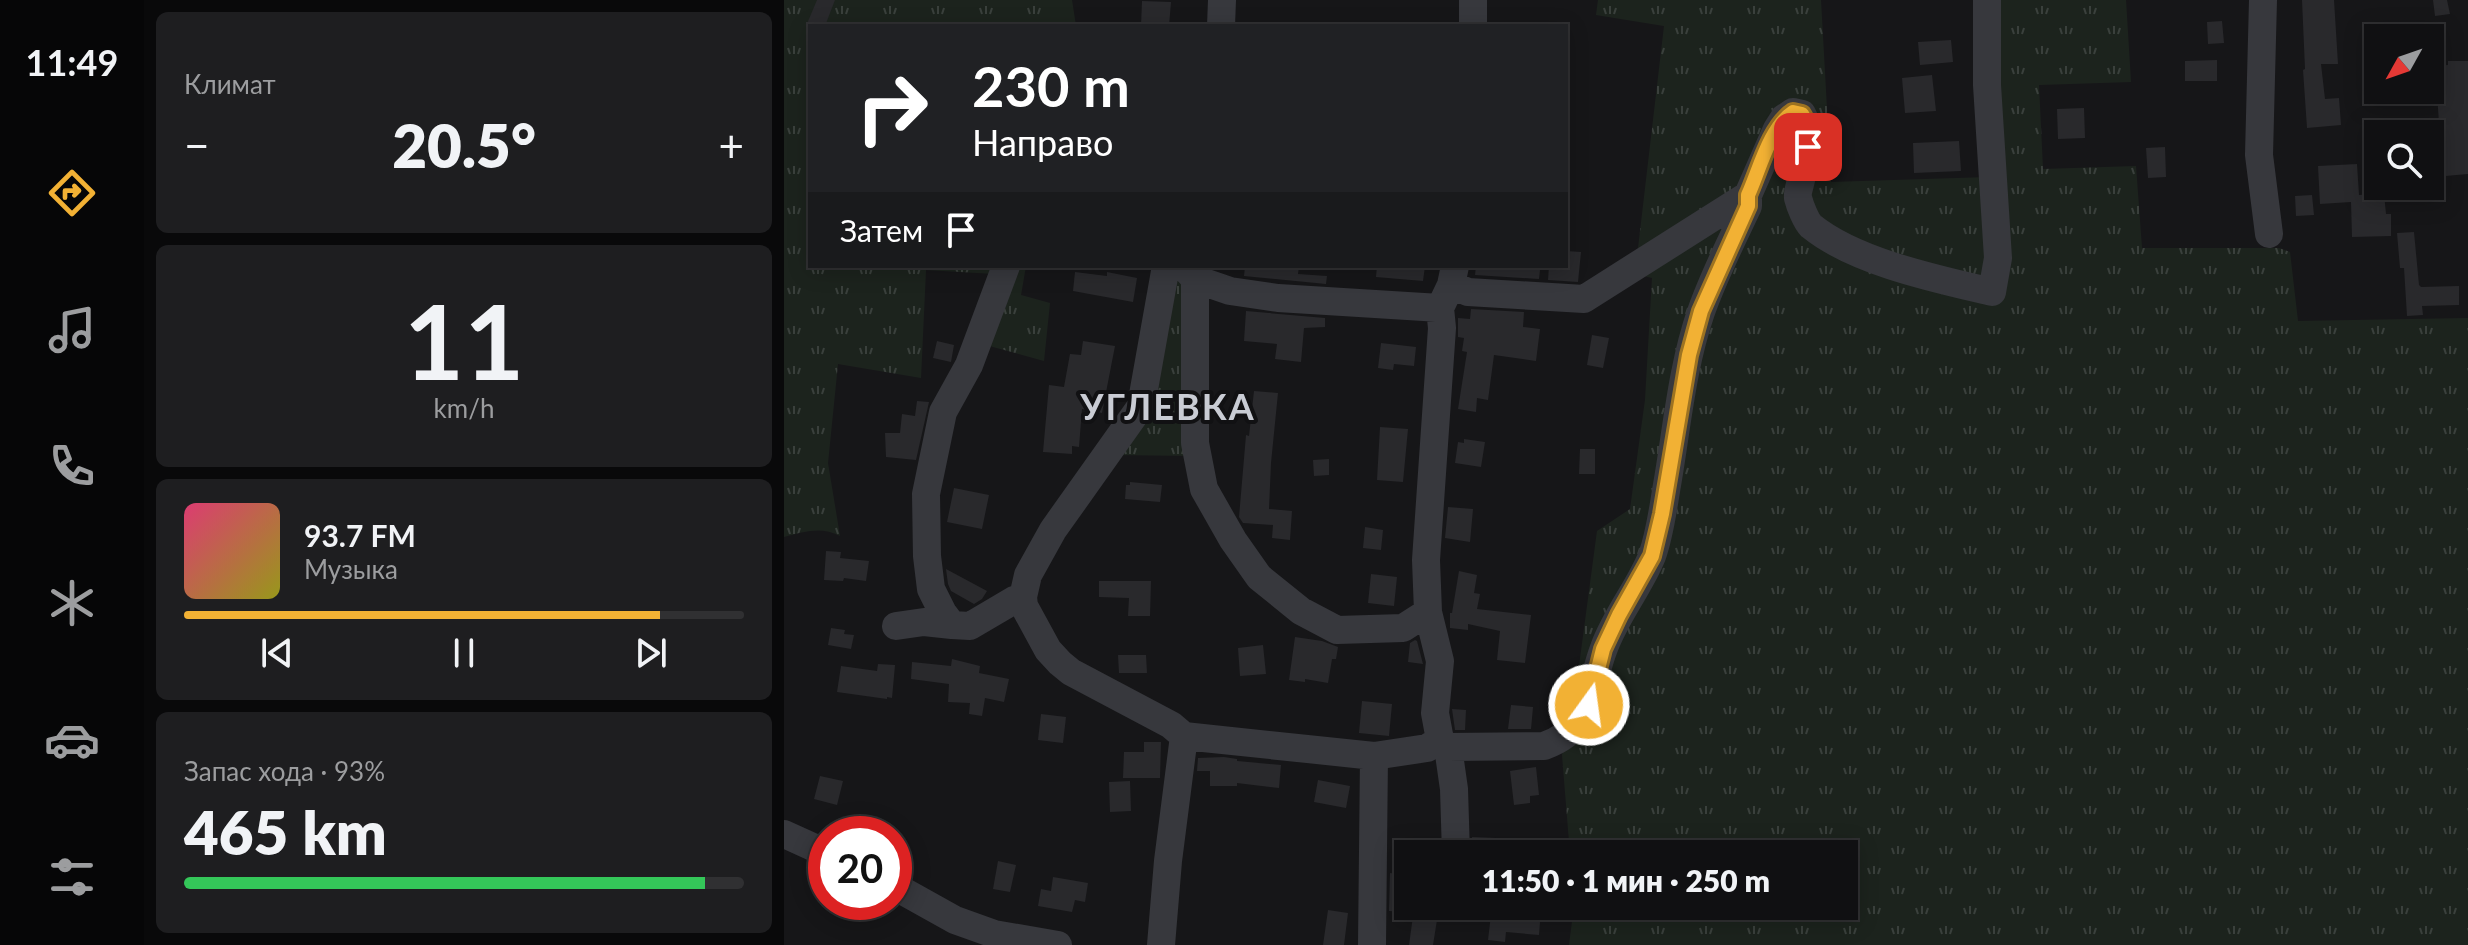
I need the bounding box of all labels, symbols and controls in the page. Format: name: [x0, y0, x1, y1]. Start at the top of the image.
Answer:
north arrow: [2364, 24, 2444, 104]
map controls: [2364, 24, 2444, 200]
text: 11:49: [26, 40, 118, 84]
text: 230 m: [972, 52, 1130, 119]
icon: right: [840, 56, 944, 160]
text: Климат: [184, 68, 276, 100]
text: 20.5°: [392, 109, 536, 181]
pin: [1774, 113, 1842, 181]
text: −: [184, 119, 210, 171]
text: +: [718, 119, 744, 171]
text: Направо: [972, 120, 1113, 164]
button: search: [2364, 120, 2444, 200]
icon: arrive: [1786, 125, 1830, 169]
icon: directions: [44, 165, 100, 221]
icon: arrive: [939, 208, 983, 252]
text: Затем: [840, 212, 923, 248]
text: 11: [404, 277, 524, 402]
icon: music: [44, 302, 100, 358]
district label: УГЛЕВКА: [1079, 384, 1256, 428]
text: km/h: [434, 392, 494, 424]
icon: phone: [44, 438, 100, 494]
text: 93.7 FM: [304, 517, 416, 553]
text: Музыка: [304, 553, 398, 585]
icon: climate: [44, 575, 100, 631]
icon: previous: [255, 631, 299, 675]
icon: pause: [442, 631, 486, 675]
icon: next: [629, 631, 673, 675]
position arrow: [1547, 663, 1631, 747]
icon: car: [44, 712, 100, 768]
text: Запас хода · 93%: [184, 755, 385, 787]
text: 465 km: [184, 796, 387, 868]
speed limit sign: 20: [808, 816, 912, 920]
icon: filters: [44, 849, 100, 905]
text: 11:50 · 1 мин · 250 m: [1482, 862, 1770, 898]

